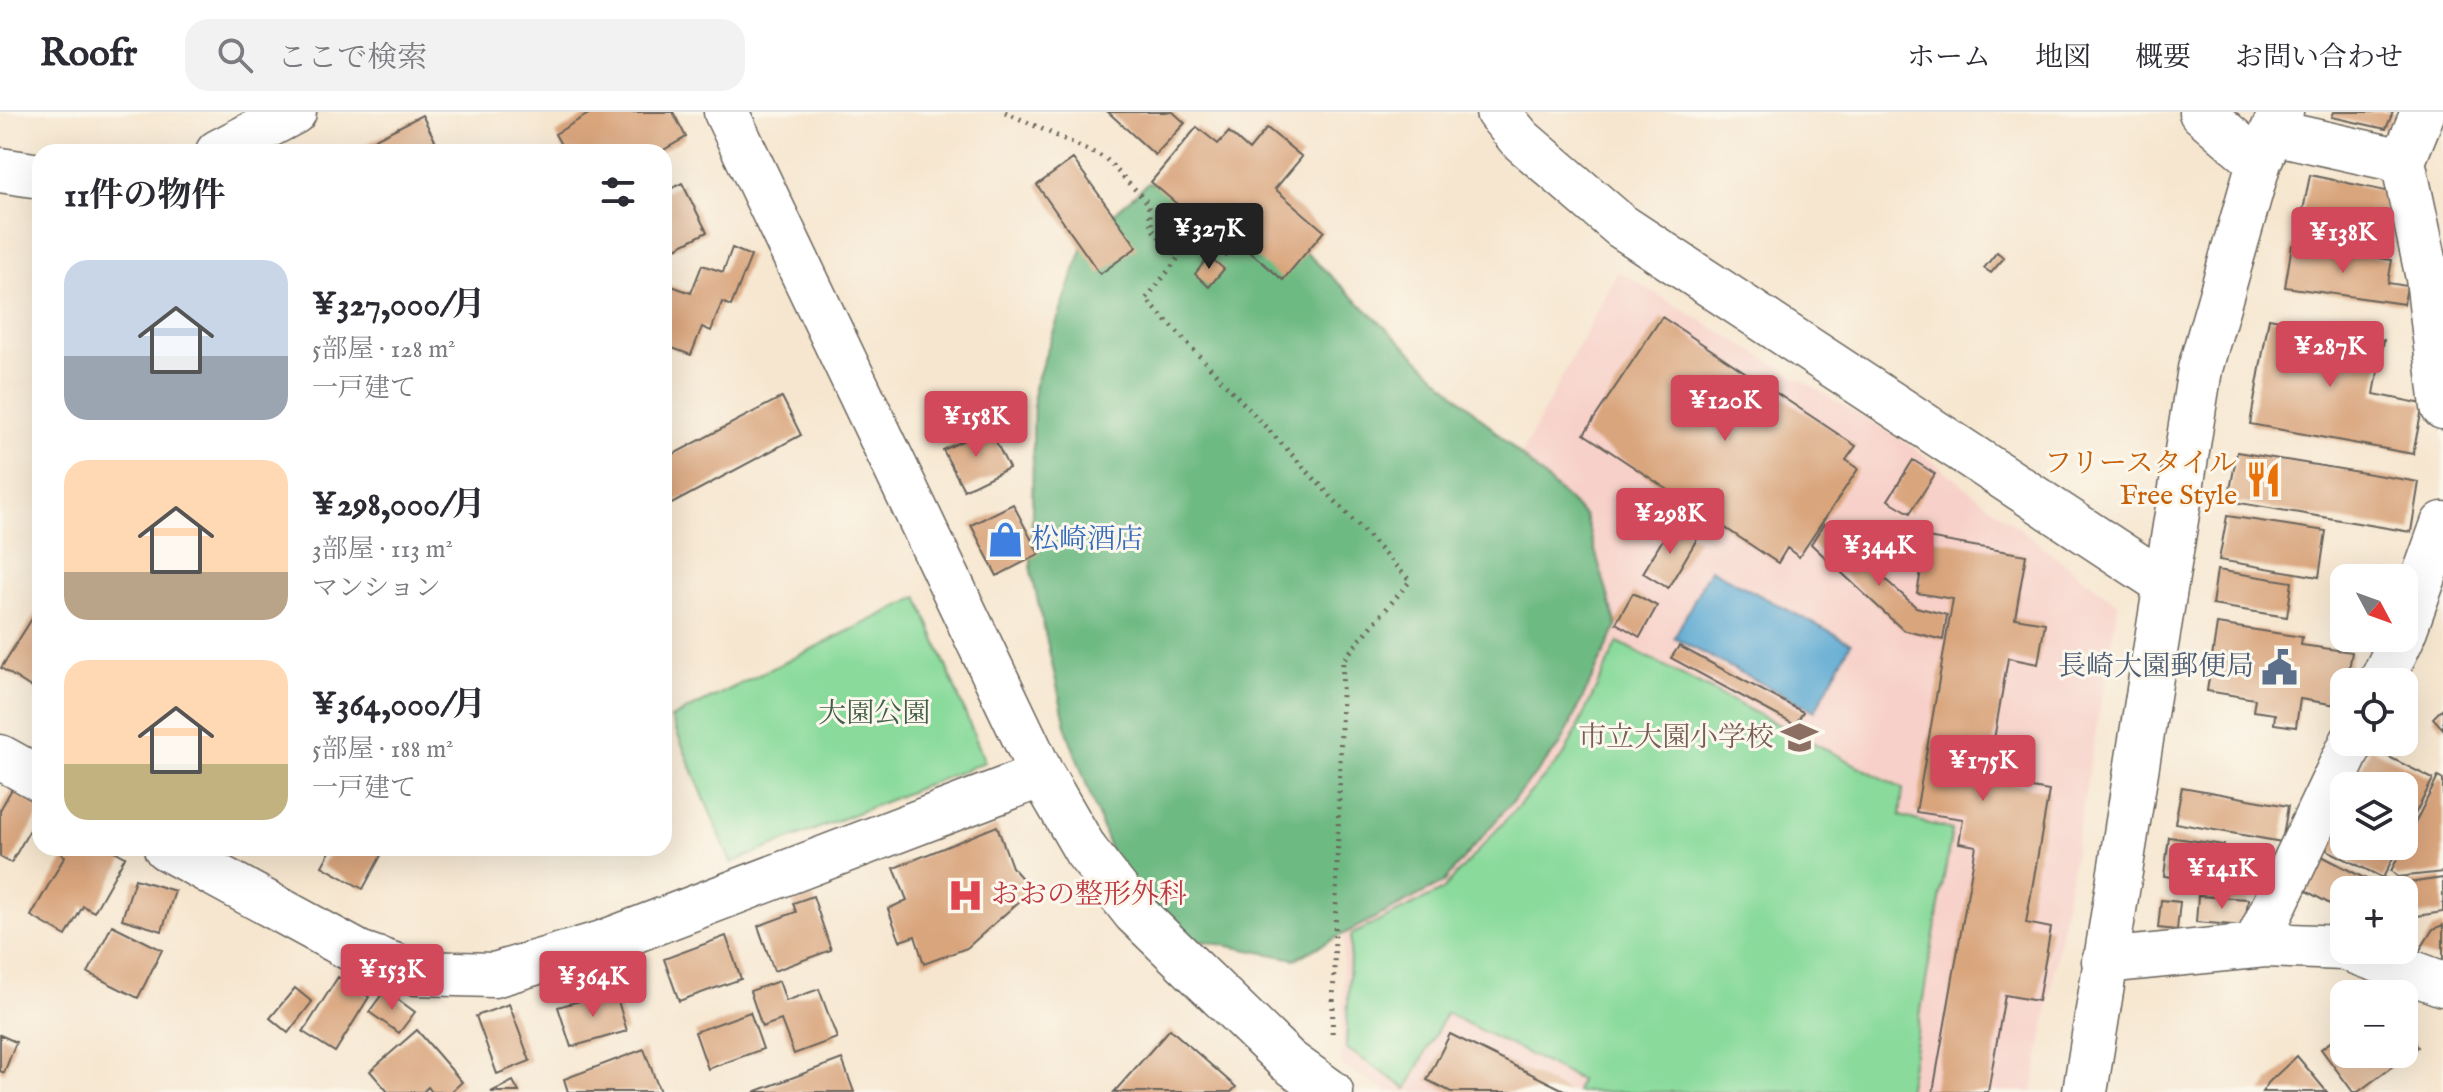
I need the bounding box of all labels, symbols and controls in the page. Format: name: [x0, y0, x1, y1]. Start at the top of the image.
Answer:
search box: [185, 19, 745, 91]
text: Roofr: [40, 31, 137, 79]
icon: search: [213, 33, 257, 77]
text: ここで検索: [277, 40, 427, 78]
text: ホーム: [1907, 41, 1991, 76]
text: 地図: [2035, 41, 2091, 76]
text: 概要: [2135, 41, 2191, 76]
text: お問い合わせ: [2235, 41, 2403, 76]
icon: filters: [596, 170, 640, 214]
text: 11件の物件: [64, 175, 225, 218]
pin: ¥327K: [1153, 203, 1265, 271]
pin: ¥138K: [2287, 207, 2399, 275]
text: ¥327K: [1173, 212, 1245, 245]
text: ¥138K: [2309, 216, 2377, 249]
text: ¥327,000/月: [312, 284, 486, 327]
icon: home: [128, 292, 224, 388]
pin: ¥287K: [2274, 321, 2386, 389]
text: ¥287K: [2294, 330, 2366, 363]
text: 5部屋 · 128 m²: [312, 333, 456, 366]
text: 一戸建て: [312, 372, 416, 405]
pin: ¥120K: [1669, 375, 1781, 443]
text: ¥120K: [1689, 384, 1761, 417]
pin: ¥158K: [920, 391, 1032, 459]
text: ¥158K: [942, 400, 1010, 433]
place label: フリースタイル Free Style: [2044, 447, 2237, 514]
restaurant icon: フリースタイル Free Style: [2244, 461, 2282, 499]
text: ¥298,000/月: [312, 484, 486, 527]
pin: ¥298K: [1614, 488, 1726, 556]
icon: home: [128, 492, 224, 588]
text: ¥298K: [1634, 497, 1706, 530]
pin: ¥344K: [1823, 520, 1935, 588]
shop icon: 松崎酒店: [986, 521, 1024, 559]
place label: 松崎酒店: [1031, 523, 1143, 558]
text: ¥344K: [1843, 529, 1915, 562]
text: 3部屋 · 113 m²: [312, 533, 453, 566]
north arrow: [2330, 564, 2418, 652]
map controls: [2330, 564, 2418, 1068]
text: マンション: [312, 572, 441, 605]
public building icon: 長崎大園郵便局: [2261, 648, 2299, 686]
place label: 長崎大園郵便局: [2058, 650, 2254, 685]
button: locate: [2330, 668, 2418, 756]
text: ¥364,000/月: [312, 684, 486, 727]
icon: home: [128, 692, 224, 788]
park label: 大園公園: [818, 697, 930, 732]
school or university icon: 市立大園小学校: [1781, 719, 1819, 757]
place label: 市立大園小学校: [1578, 721, 1774, 756]
text: 5部屋 · 188 m²: [312, 733, 454, 766]
pin: ¥175K: [1927, 735, 2039, 803]
text: ¥175K: [1948, 744, 2018, 777]
text: 一戸建て: [312, 772, 416, 805]
button: layers: [2330, 772, 2418, 860]
pin: ¥141K: [2166, 843, 2278, 911]
text: ¥141K: [2187, 852, 2257, 885]
hospital icon: おおの整形外科: [946, 876, 984, 914]
button: +: [2330, 876, 2418, 964]
place label: おおの整形外科: [991, 878, 1187, 913]
pin: ¥153K: [336, 944, 448, 1012]
pin: ¥364K: [537, 951, 649, 1019]
text: ¥153K: [359, 953, 425, 986]
text: ¥364K: [557, 960, 629, 993]
button: −: [2330, 980, 2418, 1068]

